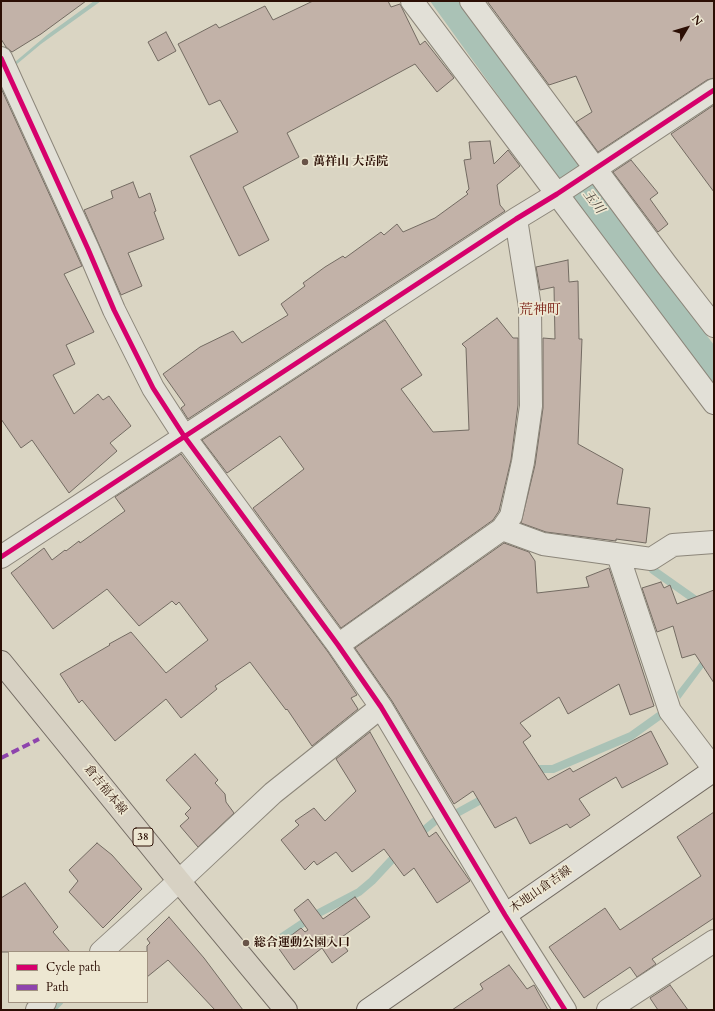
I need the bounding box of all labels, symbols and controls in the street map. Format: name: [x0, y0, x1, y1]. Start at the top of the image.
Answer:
north arrow: [667, 8, 707, 48]
text: N: [688, 12, 706, 29]
place label: 萬祥山 大岳院: [313, 155, 388, 169]
marker: 萬祥山 大岳院: [300, 157, 310, 167]
water label: 玉川: [579, 187, 607, 217]
district label: 荒神町: [519, 303, 561, 319]
street label: 倉吉福本線: [81, 762, 129, 818]
road number: 38: [133, 828, 153, 846]
street label: 木地山倉吉線: [507, 863, 575, 917]
place label: 総合運動公園入口: [254, 936, 350, 950]
marker: 総合運動公園入口: [241, 938, 251, 948]
legend: [8, 951, 148, 1003]
text: Cycle path: [46, 959, 101, 975]
text: Path: [46, 979, 69, 995]

